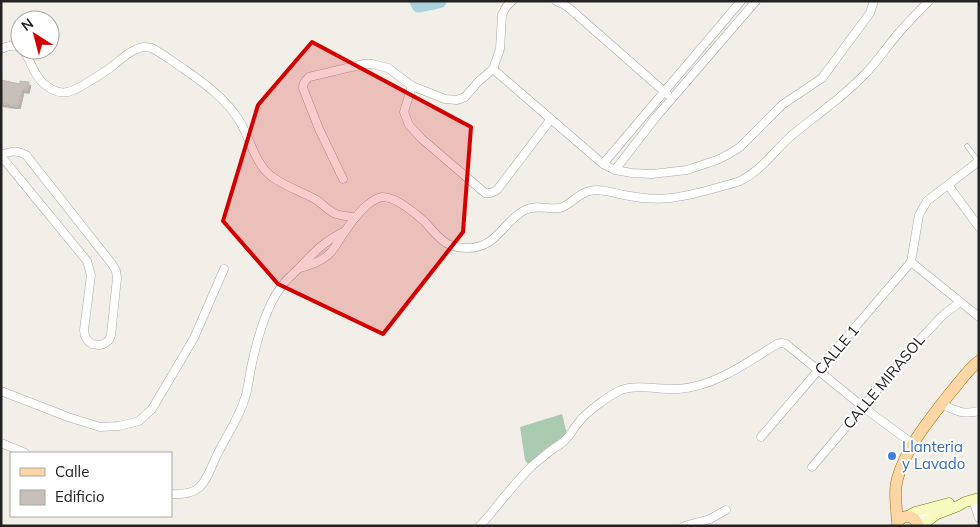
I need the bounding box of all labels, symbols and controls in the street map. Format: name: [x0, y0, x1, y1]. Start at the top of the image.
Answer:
north arrow: [10, 10, 60, 60]
text: N: [18, 14, 37, 35]
street label: CALLE 1: [810, 321, 863, 378]
street label: CALLE MIRASOL: [839, 331, 929, 433]
place label: Llanteria y Lavado: [902, 437, 965, 473]
marker: Llanteria y Lavado: [886, 450, 898, 462]
legend: [10, 452, 172, 517]
text: Calle: [55, 462, 89, 481]
text: Edificio: [55, 487, 105, 506]

